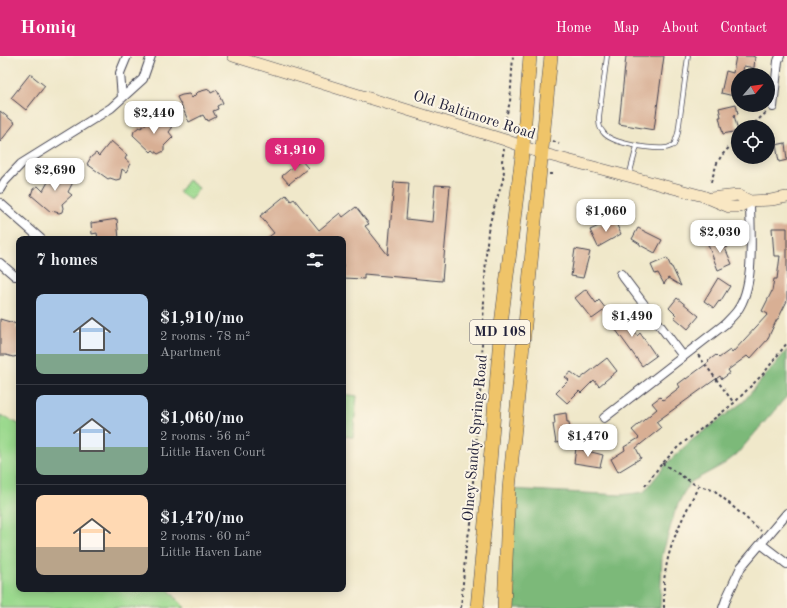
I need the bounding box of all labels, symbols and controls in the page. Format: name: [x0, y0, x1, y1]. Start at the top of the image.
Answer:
text: Homiq: [20, 19, 76, 38]
text: Home: [556, 21, 591, 35]
text: Map: [613, 21, 639, 35]
text: About: [661, 21, 698, 35]
text: Contact: [720, 21, 767, 35]
north arrow: [731, 68, 775, 112]
map controls: [731, 68, 775, 164]
street label: Old Baltimore Road: [411, 89, 537, 143]
pin: $2,440: [121, 101, 187, 135]
text: $2,440: [133, 107, 175, 120]
button: locate: [731, 120, 775, 164]
pin: $1,910: [262, 138, 328, 172]
text: $1,910: [274, 144, 316, 157]
pin: $2,690: [22, 158, 88, 192]
text: $2,690: [34, 164, 76, 177]
pin: $1,060: [573, 199, 639, 233]
text: $1,060: [585, 205, 627, 218]
pin: $2,030: [687, 220, 753, 254]
text: $2,030: [699, 226, 741, 239]
icon: filters: [304, 249, 326, 271]
text: 7 homes: [36, 252, 98, 269]
pin: $1,490: [599, 304, 665, 338]
icon: home: [68, 310, 116, 358]
text: $1,910/mo: [160, 310, 244, 327]
text: $1,490: [611, 310, 653, 323]
road number: MD 108: [470, 320, 530, 344]
text: 2 rooms · 78 m²: [160, 330, 250, 343]
text: Apartment: [160, 346, 221, 359]
street label: Olney Sandy Spring Road: [461, 354, 491, 522]
text: $1,060/mo: [160, 410, 244, 427]
icon: home: [68, 411, 116, 459]
pin: $1,470: [555, 424, 621, 458]
text: 2 rooms · 56 m²: [160, 430, 250, 443]
text: $1,470: [567, 430, 609, 443]
text: Little Haven Court: [160, 446, 266, 459]
text: $1,470/mo: [160, 510, 244, 527]
icon: home: [68, 511, 116, 559]
text: 2 rooms · 60 m²: [160, 530, 250, 543]
text: Little Haven Lane: [160, 546, 262, 559]

